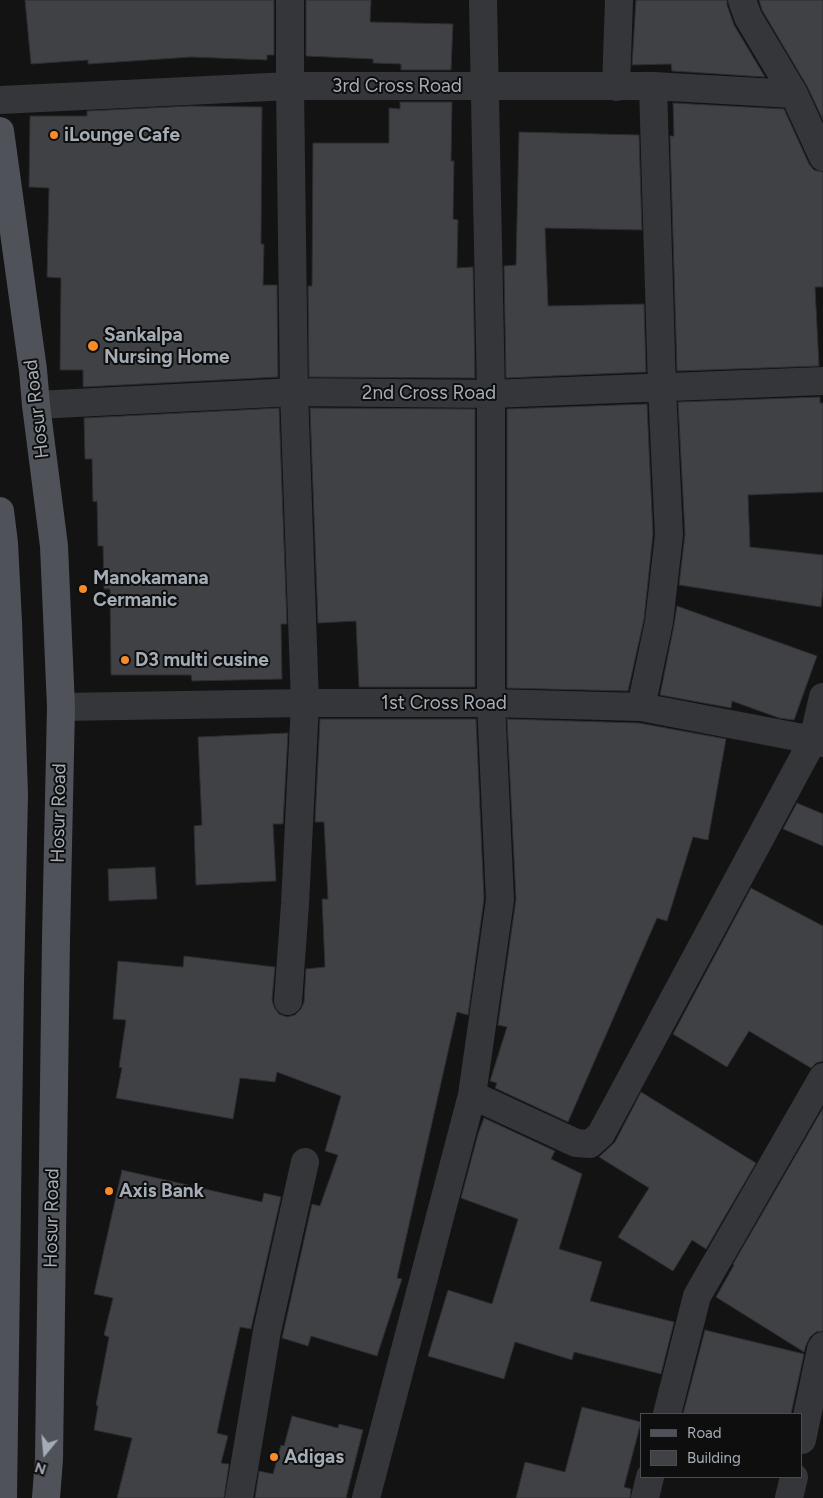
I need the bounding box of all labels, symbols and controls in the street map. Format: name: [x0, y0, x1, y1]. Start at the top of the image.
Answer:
street label: 3rd Cross Road: [332, 75, 462, 97]
place label: iLounge Cafe: [64, 124, 180, 146]
marker: iLounge Cafe: [48, 129, 60, 141]
place label: Sankalpa Nursing Home: [104, 324, 230, 368]
marker: Sankalpa Nursing Home: [86, 339, 100, 353]
street label: Hosur Road: [20, 358, 54, 460]
street label: 2nd Cross Road: [362, 382, 496, 404]
place label: Manokamana Cermanic: [93, 567, 209, 611]
marker: Manokamana Cermanic: [77, 583, 89, 595]
place label: D3 multi cusine: [135, 649, 269, 671]
marker: D3 multi cusine: [119, 654, 131, 666]
street label: 1st Cross Road: [381, 692, 507, 714]
street label: Hosur Road: [47, 763, 71, 863]
street label: Hosur Road: [40, 1168, 64, 1268]
place label: Axis Bank: [119, 1180, 204, 1202]
marker: Axis Bank: [103, 1185, 115, 1197]
legend: [640, 1413, 803, 1478]
text: Road: [687, 1424, 722, 1442]
north arrow: [20, 1428, 70, 1478]
place label: Adigas: [284, 1446, 344, 1468]
text: Building: [687, 1449, 741, 1467]
marker: Adigas: [268, 1451, 280, 1463]
text: N: [33, 1458, 48, 1478]

